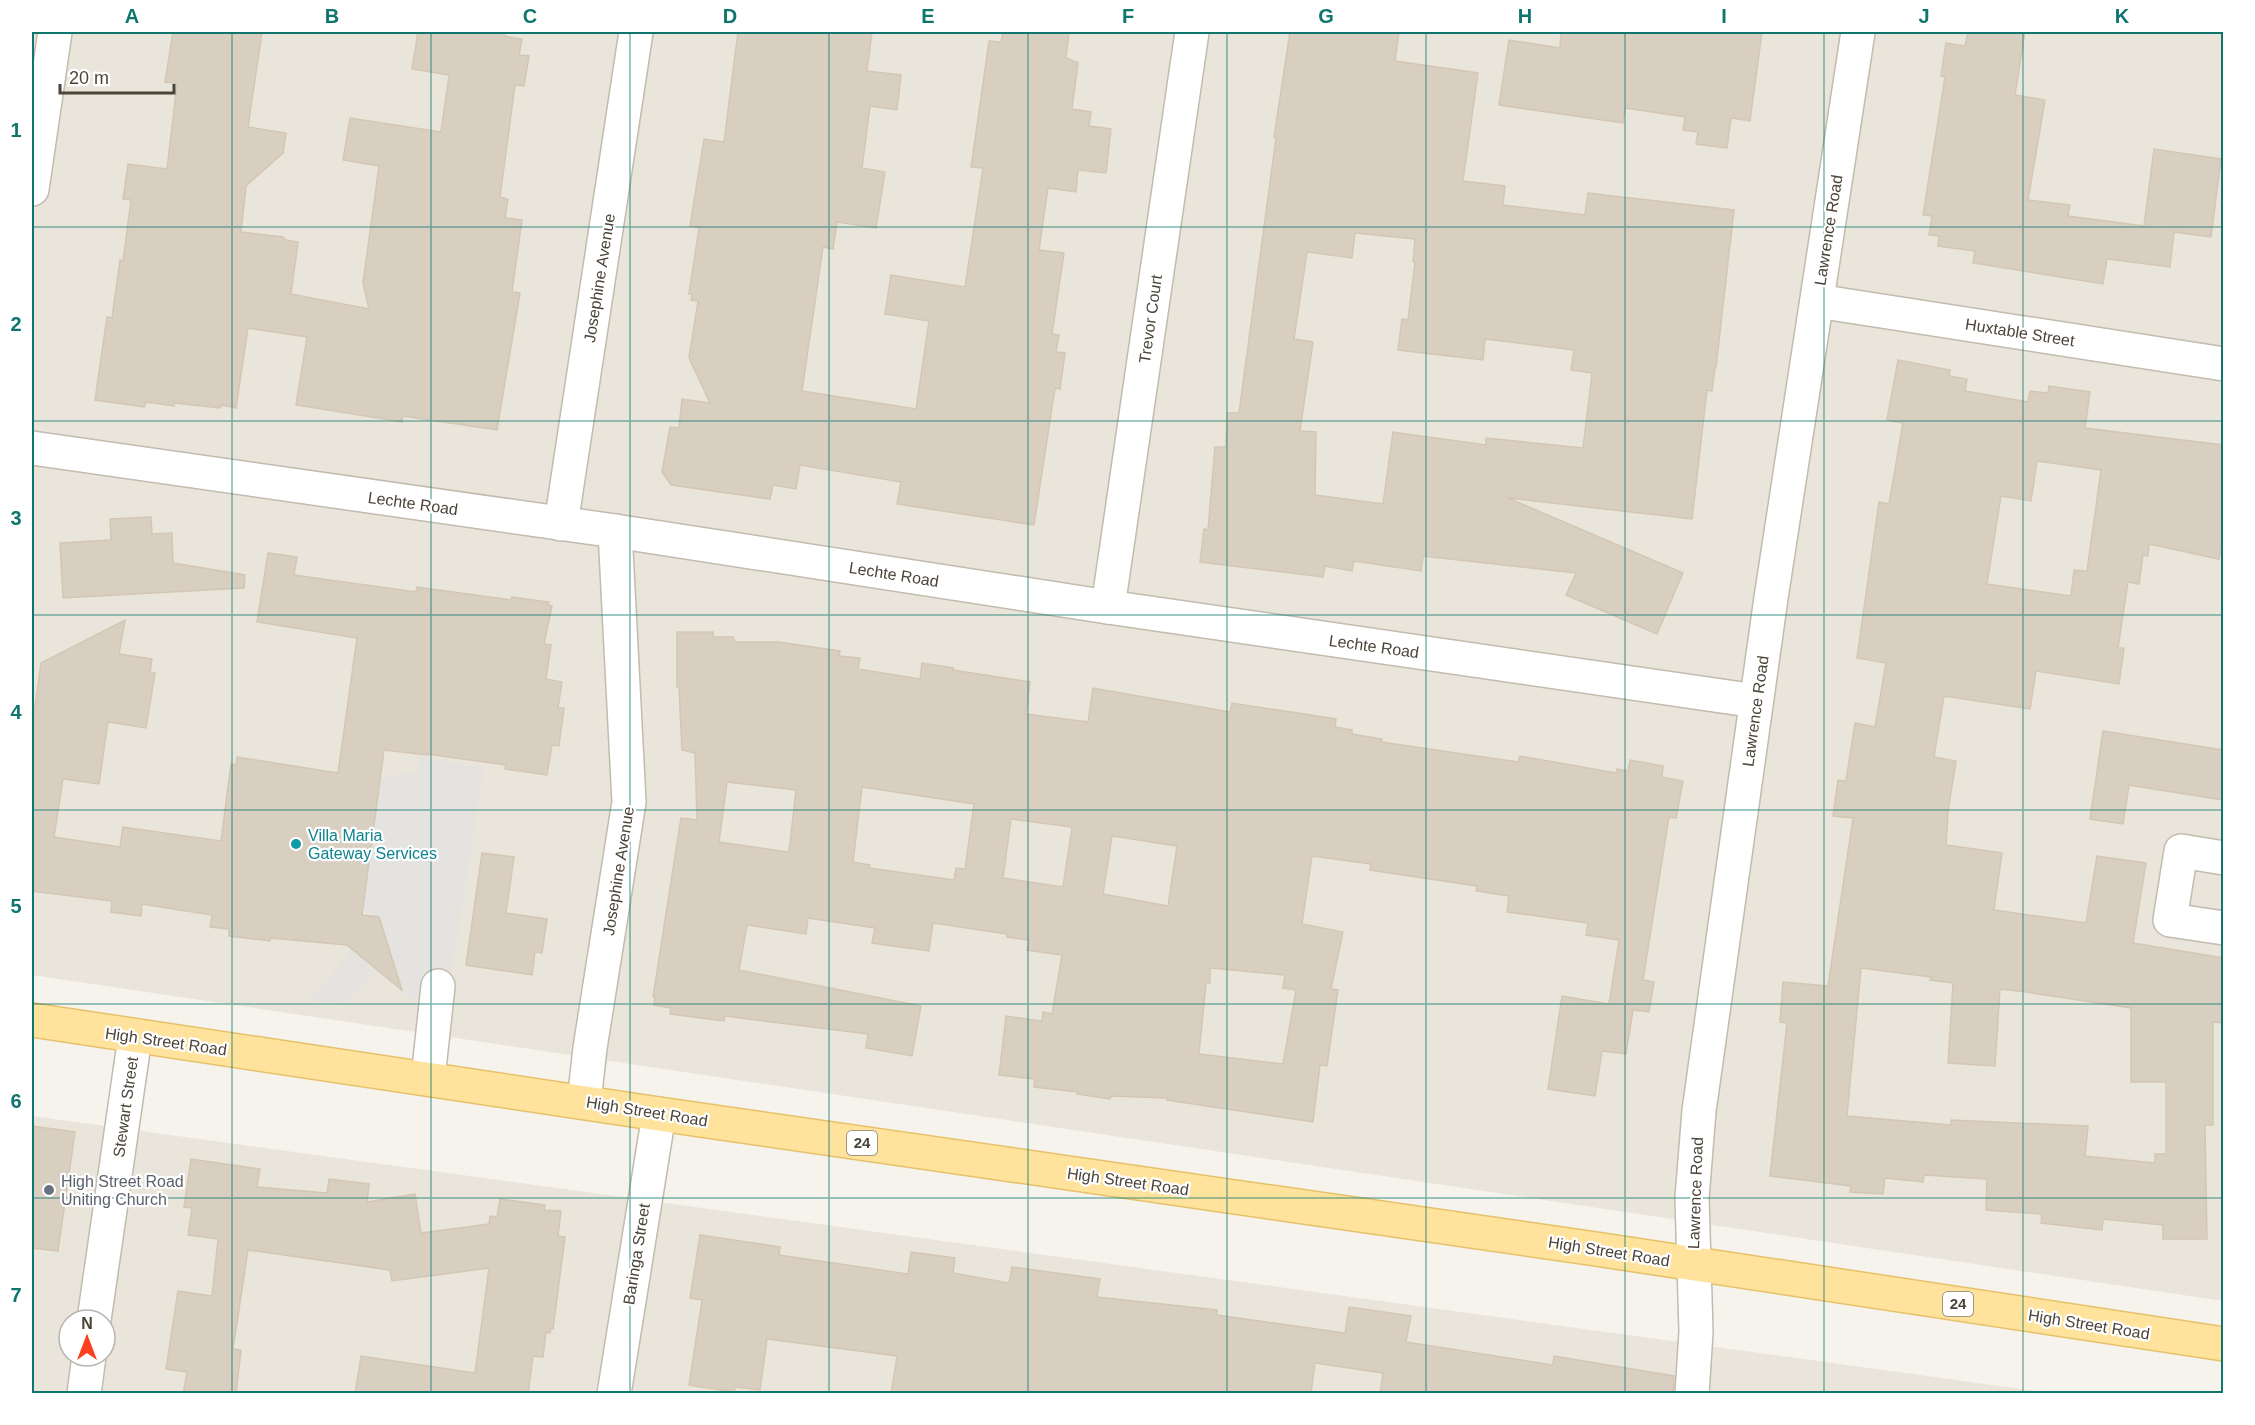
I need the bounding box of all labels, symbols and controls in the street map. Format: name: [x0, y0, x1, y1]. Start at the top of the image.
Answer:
text: A: [125, 5, 139, 27]
text: B: [325, 5, 339, 27]
text: C: [523, 5, 537, 27]
text: D: [723, 5, 737, 27]
text: E: [921, 5, 935, 27]
text: F: [1122, 5, 1134, 27]
text: G: [1318, 5, 1334, 27]
text: H: [1518, 5, 1532, 27]
text: I: [1721, 5, 1727, 27]
text: J: [1918, 5, 1930, 27]
text: K: [2115, 5, 2130, 27]
scale bar: [60, 57, 174, 95]
text: 20 m: [69, 68, 109, 88]
text: 1: [10, 119, 22, 141]
street label: Lawrence Road: [1811, 173, 1846, 287]
street label: Josephine Avenue: [581, 212, 618, 344]
street label: Trevor Court: [1136, 273, 1165, 364]
text: 2: [10, 313, 22, 335]
street label: Huxtable Street: [1964, 315, 2076, 350]
street label: Lechte Road: [367, 489, 459, 518]
text: 3: [10, 507, 22, 529]
street label: Lechte Road: [848, 559, 940, 590]
street label: Lechte Road: [1328, 632, 1420, 661]
street label: Lawrence Road: [1739, 654, 1772, 768]
text: 4: [10, 701, 22, 723]
street label: Josephine Avenue: [600, 805, 637, 937]
place label: Villa Maria Gateway Services: [308, 827, 437, 862]
marker: Villa Maria Gateway Services: [289, 837, 303, 851]
text: 5: [10, 895, 22, 917]
street label: High Street Road: [104, 1025, 228, 1058]
street label: Stewart Street: [110, 1055, 141, 1158]
text: 6: [10, 1090, 22, 1112]
street label: High Street Road: [585, 1093, 709, 1129]
road number: 24: [847, 1131, 877, 1155]
street label: Lawrence Road: [1685, 1137, 1706, 1249]
street label: High Street Road: [1066, 1165, 1190, 1198]
place label: High Street Road Uniting Church: [61, 1173, 184, 1208]
marker: High Street Road Uniting Church: [42, 1183, 56, 1197]
street label: Baringa Street: [620, 1202, 653, 1306]
street label: High Street Road: [1547, 1233, 1671, 1269]
text: 7: [10, 1284, 22, 1306]
road number: 24: [1943, 1292, 1973, 1316]
street label: High Street Road: [2027, 1306, 2151, 1342]
north arrow: [57, 1308, 117, 1368]
text: N: [81, 1315, 93, 1332]

